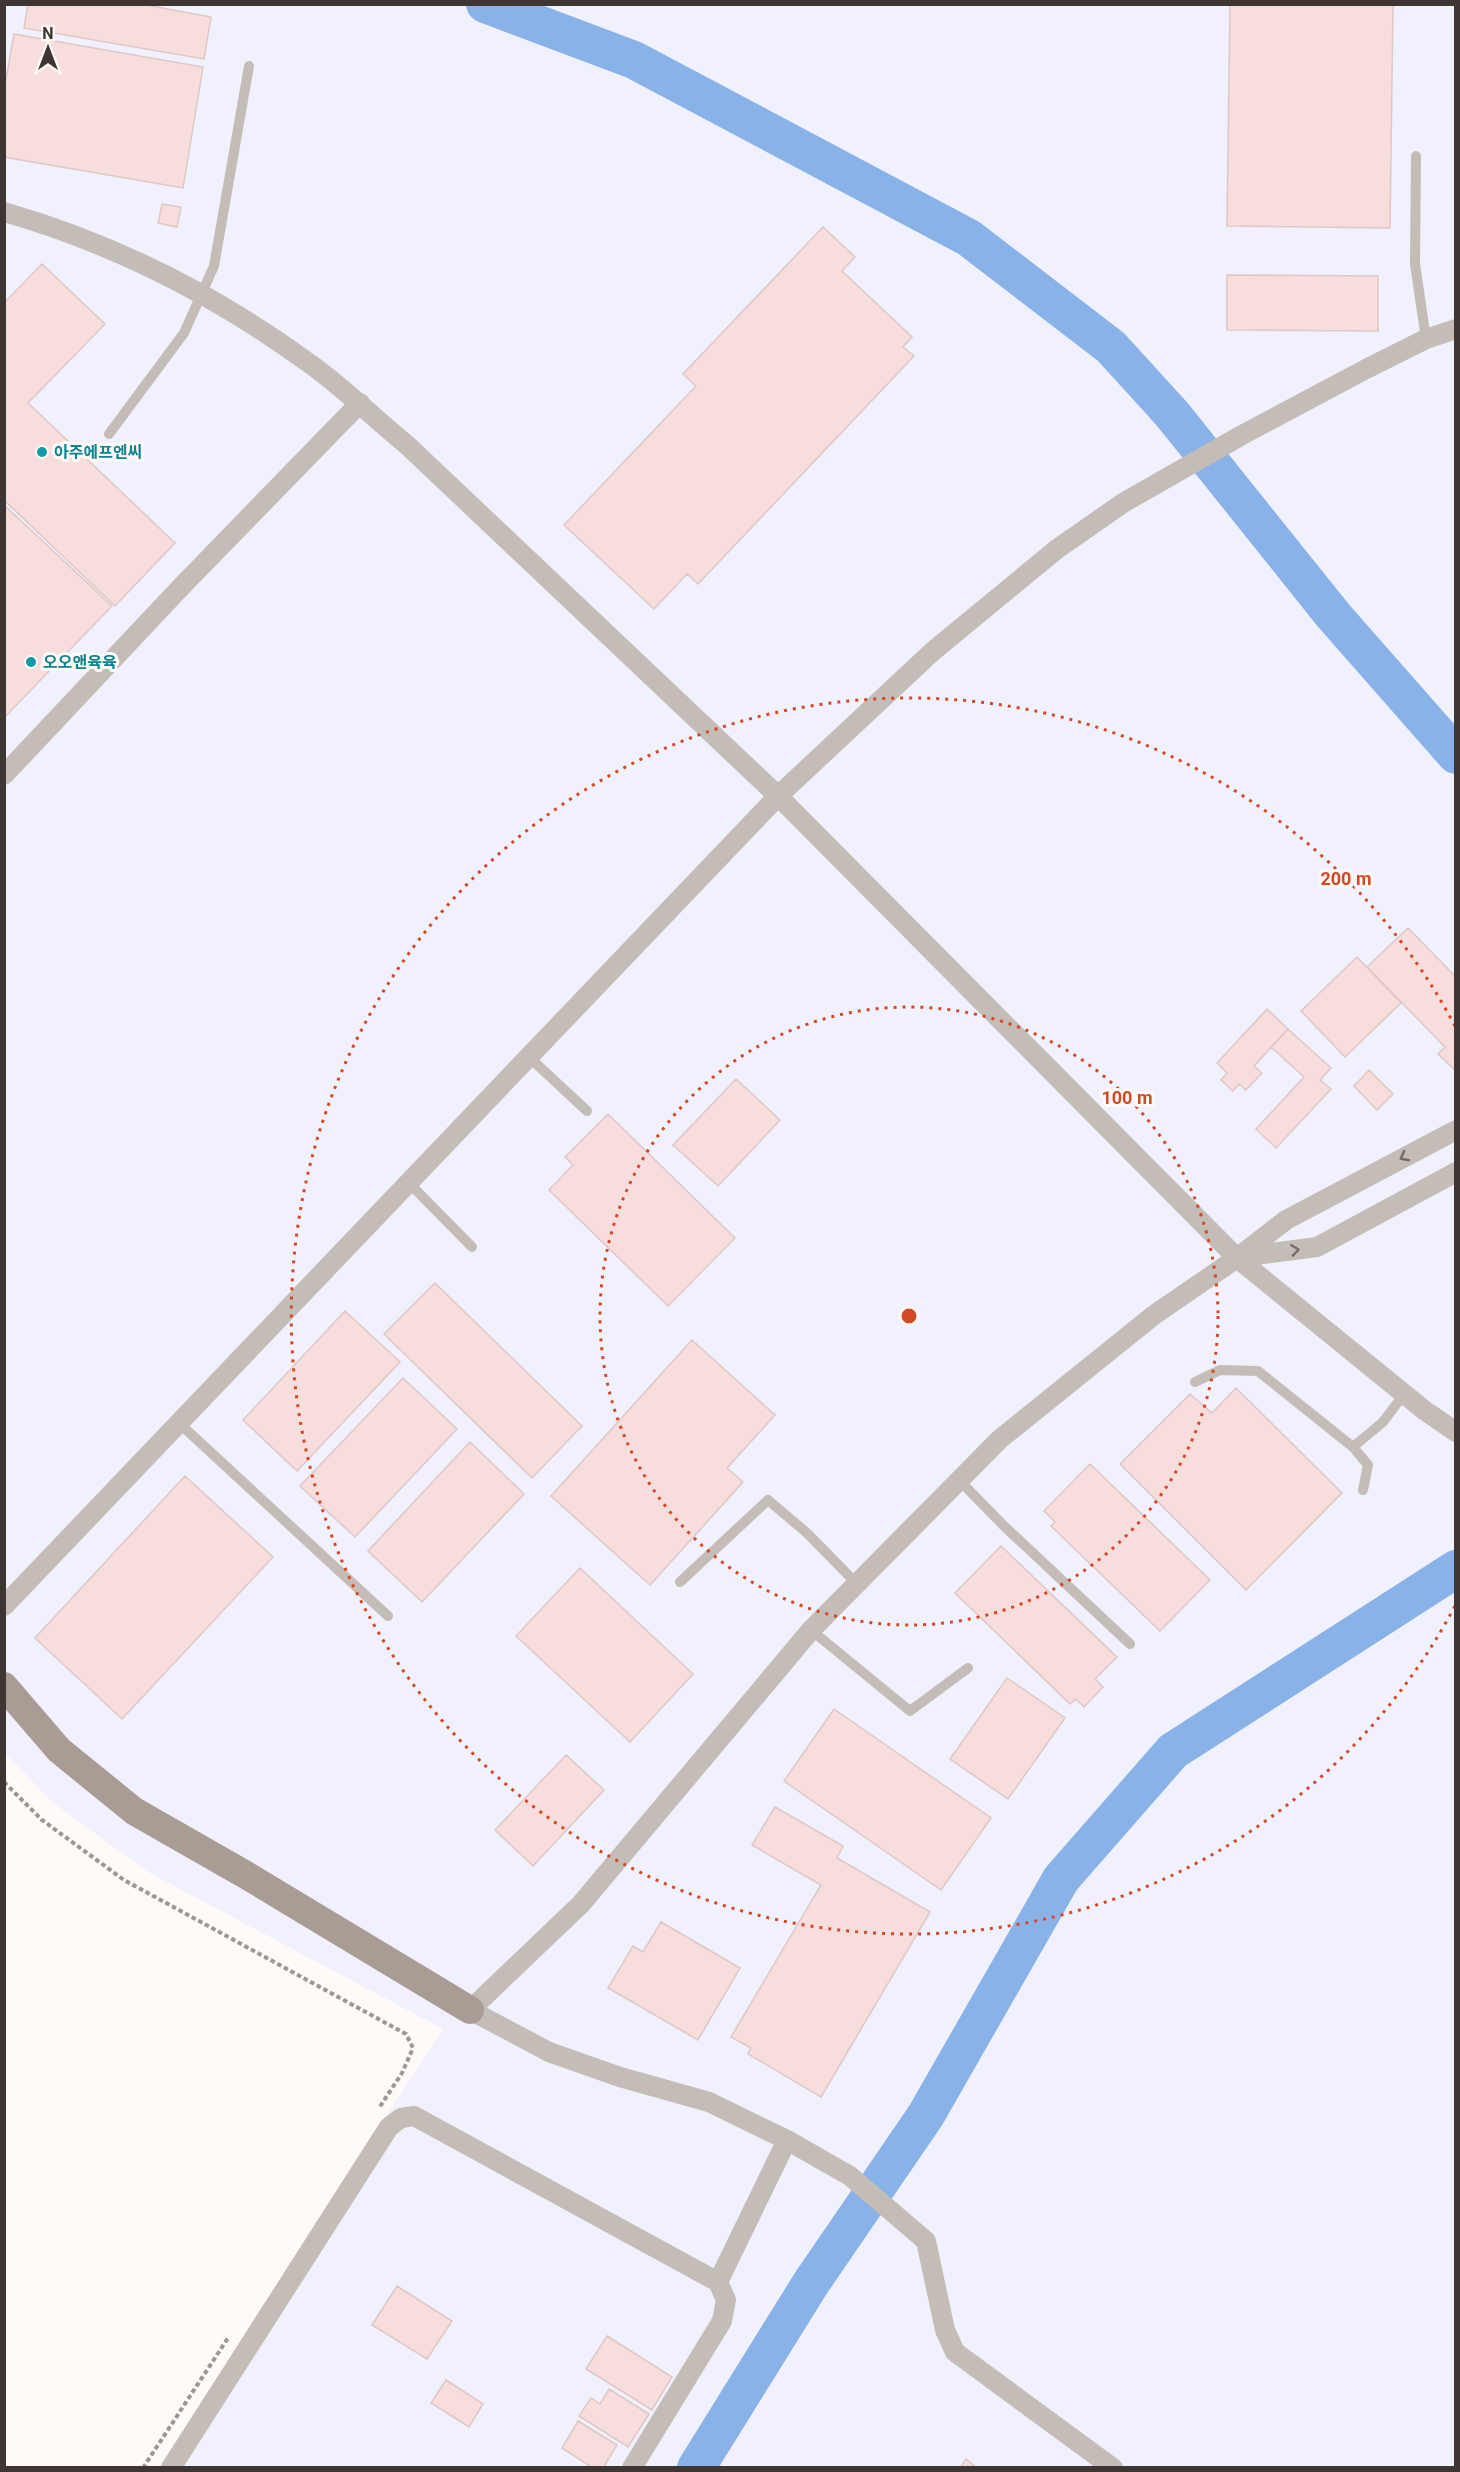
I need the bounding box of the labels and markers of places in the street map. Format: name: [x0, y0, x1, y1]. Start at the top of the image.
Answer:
place label: 아주에프엔씨: [54, 443, 142, 462]
marker: 아주에프엔씨: [35, 445, 49, 459]
place label: 오오앤육육: [43, 653, 117, 672]
marker: 오오앤육육: [24, 655, 38, 669]
centre of rings: [899, 1306, 919, 1326]

